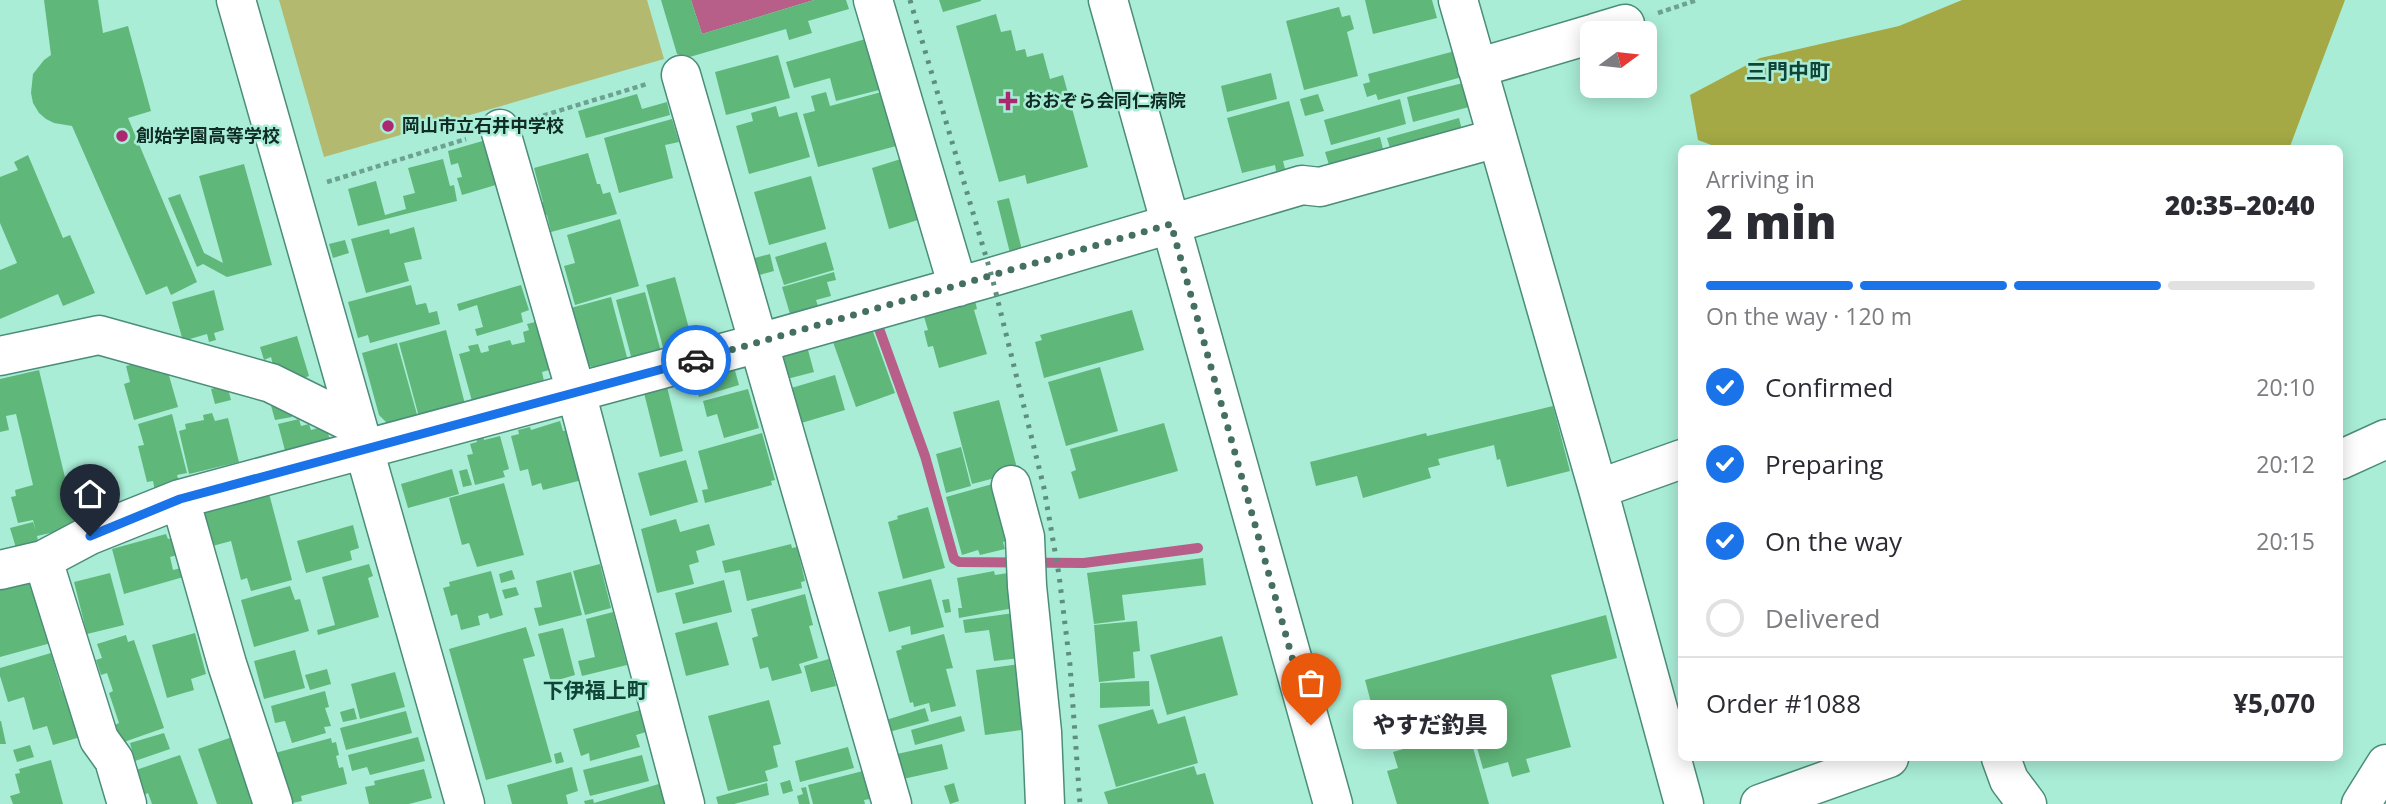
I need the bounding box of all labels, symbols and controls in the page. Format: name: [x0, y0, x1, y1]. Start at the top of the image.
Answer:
north arrow: [1580, 21, 1657, 98]
map controls: [1580, 21, 1657, 98]
district label: 三門中町: [1746, 57, 1830, 85]
place label: おおぞら会同仁病院: [1024, 88, 1186, 112]
marker: おおぞら会同仁病院: [998, 91, 1018, 111]
place label: 岡山市立石井中学校: [402, 113, 564, 137]
marker: 岡山市立石井中学校: [380, 118, 396, 134]
place label: 創始学園高等学校: [136, 123, 280, 147]
marker: 創始学園高等学校: [114, 128, 130, 144]
text: Arriving in: [1706, 163, 1815, 195]
text: 20:35–20:40: [2165, 187, 2315, 223]
text: 2 min: [1706, 190, 1837, 252]
text: On the way · 120 m: [1706, 300, 1912, 332]
courier: [661, 325, 731, 395]
icon: car: [677, 341, 715, 379]
icon: check: [1706, 368, 1744, 406]
text: Confirmed: [1765, 369, 1893, 405]
text: 20:10: [2256, 371, 2315, 403]
icon: check: [1706, 445, 1744, 483]
text: Preparing: [1765, 446, 1883, 482]
text: 20:12: [2256, 448, 2315, 480]
pin: [60, 464, 120, 536]
icon: home: [71, 475, 109, 513]
icon: check: [1706, 522, 1744, 560]
text: On the way: [1765, 523, 1902, 559]
text: 20:15: [2256, 525, 2315, 557]
text: Delivered: [1765, 600, 1880, 636]
pin: [1281, 653, 1341, 725]
icon: bag: [1292, 664, 1330, 702]
district label: 下伊福上町: [543, 676, 648, 704]
text: Order #1088: [1706, 685, 1861, 721]
text: ¥5,070: [2233, 685, 2315, 721]
callout: やすだ釣具: [1353, 700, 1507, 750]
text: やすだ釣具: [1373, 708, 1488, 740]

